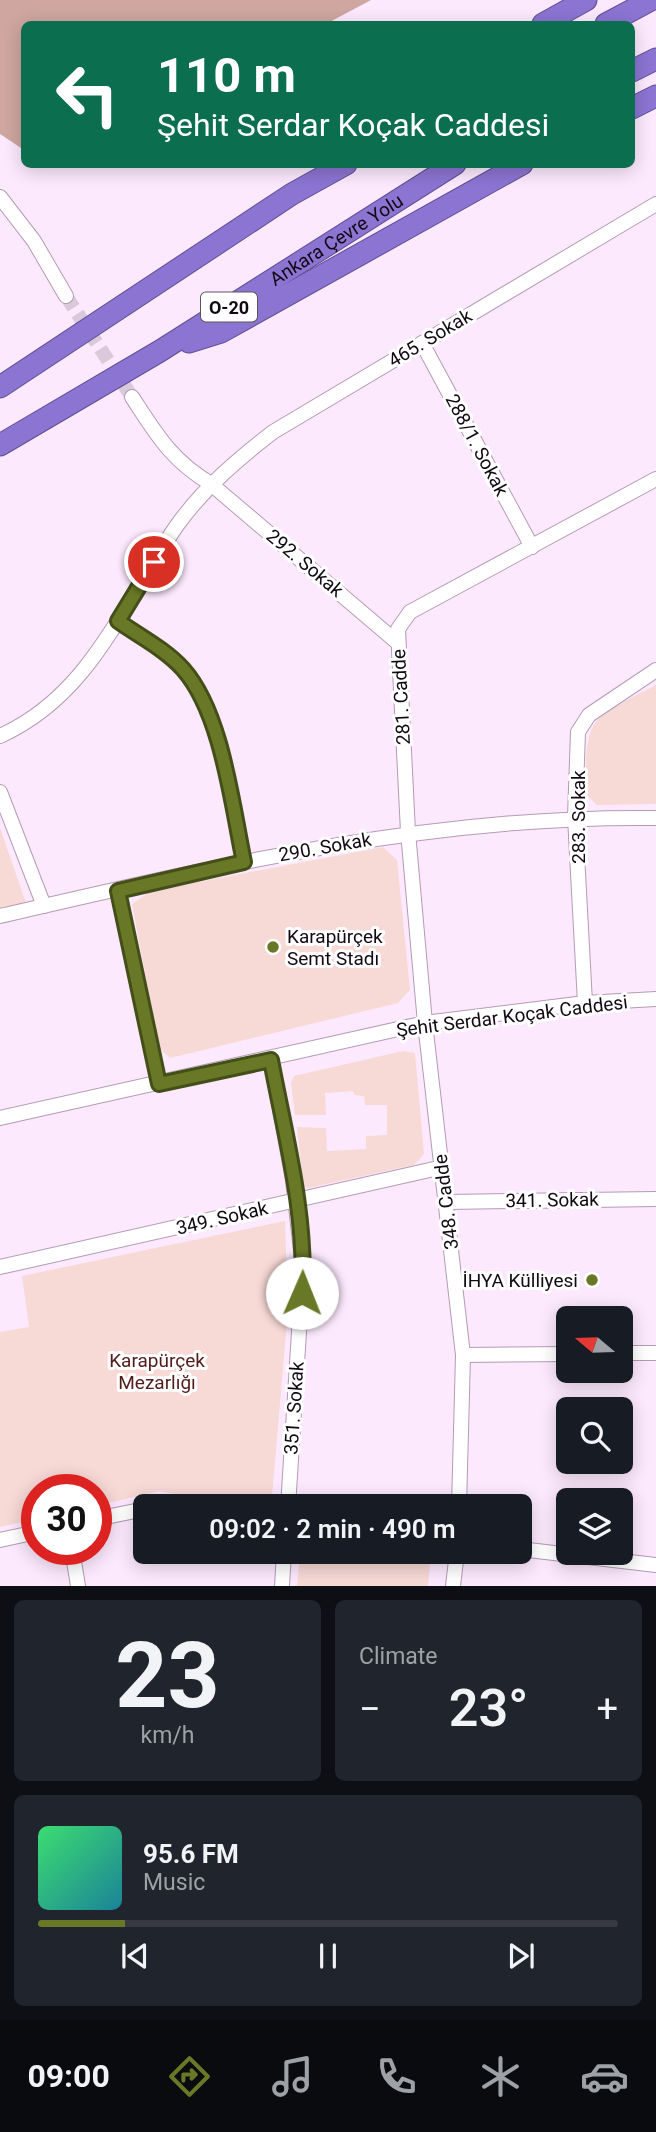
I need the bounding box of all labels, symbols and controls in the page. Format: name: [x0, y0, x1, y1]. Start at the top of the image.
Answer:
text: 110 m: [157, 47, 296, 104]
icon: left: [42, 49, 133, 140]
text: Şehit Serdar Koçak Caddesi: [157, 106, 549, 144]
street label: Ankara Çevre Yolu: [265, 189, 407, 290]
road number: O-20: [201, 292, 257, 321]
street label: 465. Sokak: [384, 304, 476, 372]
street label: 288/1. Sokak: [441, 390, 514, 500]
street label: 292. Sokak: [262, 524, 348, 602]
pin: [124, 532, 184, 592]
icon: arrive: [135, 543, 173, 581]
street label: 281. Cadde: [387, 648, 415, 746]
street label: 283. Sokak: [567, 770, 590, 864]
street label: 290. Sokak: [277, 827, 373, 866]
place label: Karapürçek Semt Stadı: [287, 925, 383, 970]
marker: Karapürçek Semt Stadı: [265, 939, 281, 955]
street label: Şehit Serdar Koçak Caddesi: [395, 990, 629, 1042]
street label: 348. Cadde: [429, 1153, 463, 1251]
street label: 341. Sokak: [505, 1188, 599, 1212]
street label: 349. Sokak: [174, 1196, 270, 1240]
position arrow: [265, 1256, 339, 1330]
place label: İHYA Külliyesi: [462, 1269, 578, 1292]
marker: İHYA Külliyesi: [584, 1272, 600, 1288]
north arrow: [556, 1306, 634, 1382]
map controls: [556, 1306, 633, 1565]
park label: Karapürçek Mezarlığı: [109, 1349, 205, 1394]
street label: 351. Sokak: [279, 1360, 309, 1455]
button: search: [556, 1397, 633, 1474]
speed limit sign: 30: [21, 1474, 112, 1565]
button: layers: [556, 1488, 633, 1565]
text: 09:02 · 2 min · 490 m: [209, 1514, 456, 1544]
text: 23: [115, 1623, 220, 1729]
text: Climate: [359, 1643, 438, 1670]
text: 23°: [449, 1678, 528, 1739]
text: −: [359, 1687, 381, 1731]
text: +: [596, 1687, 618, 1731]
text: km/h: [141, 1722, 195, 1749]
text: 95.6 FM: [143, 1839, 239, 1869]
text: Music: [143, 1869, 205, 1896]
icon: previous: [116, 1937, 154, 1975]
icon: pause: [309, 1937, 347, 1975]
icon: next: [502, 1937, 540, 1975]
icon: directions: [165, 2052, 214, 2101]
icon: music: [268, 2052, 317, 2101]
icon: phone: [372, 2052, 421, 2101]
icon: climate: [476, 2052, 525, 2101]
icon: car: [580, 2052, 629, 2101]
text: 09:00: [27, 2057, 110, 2095]

